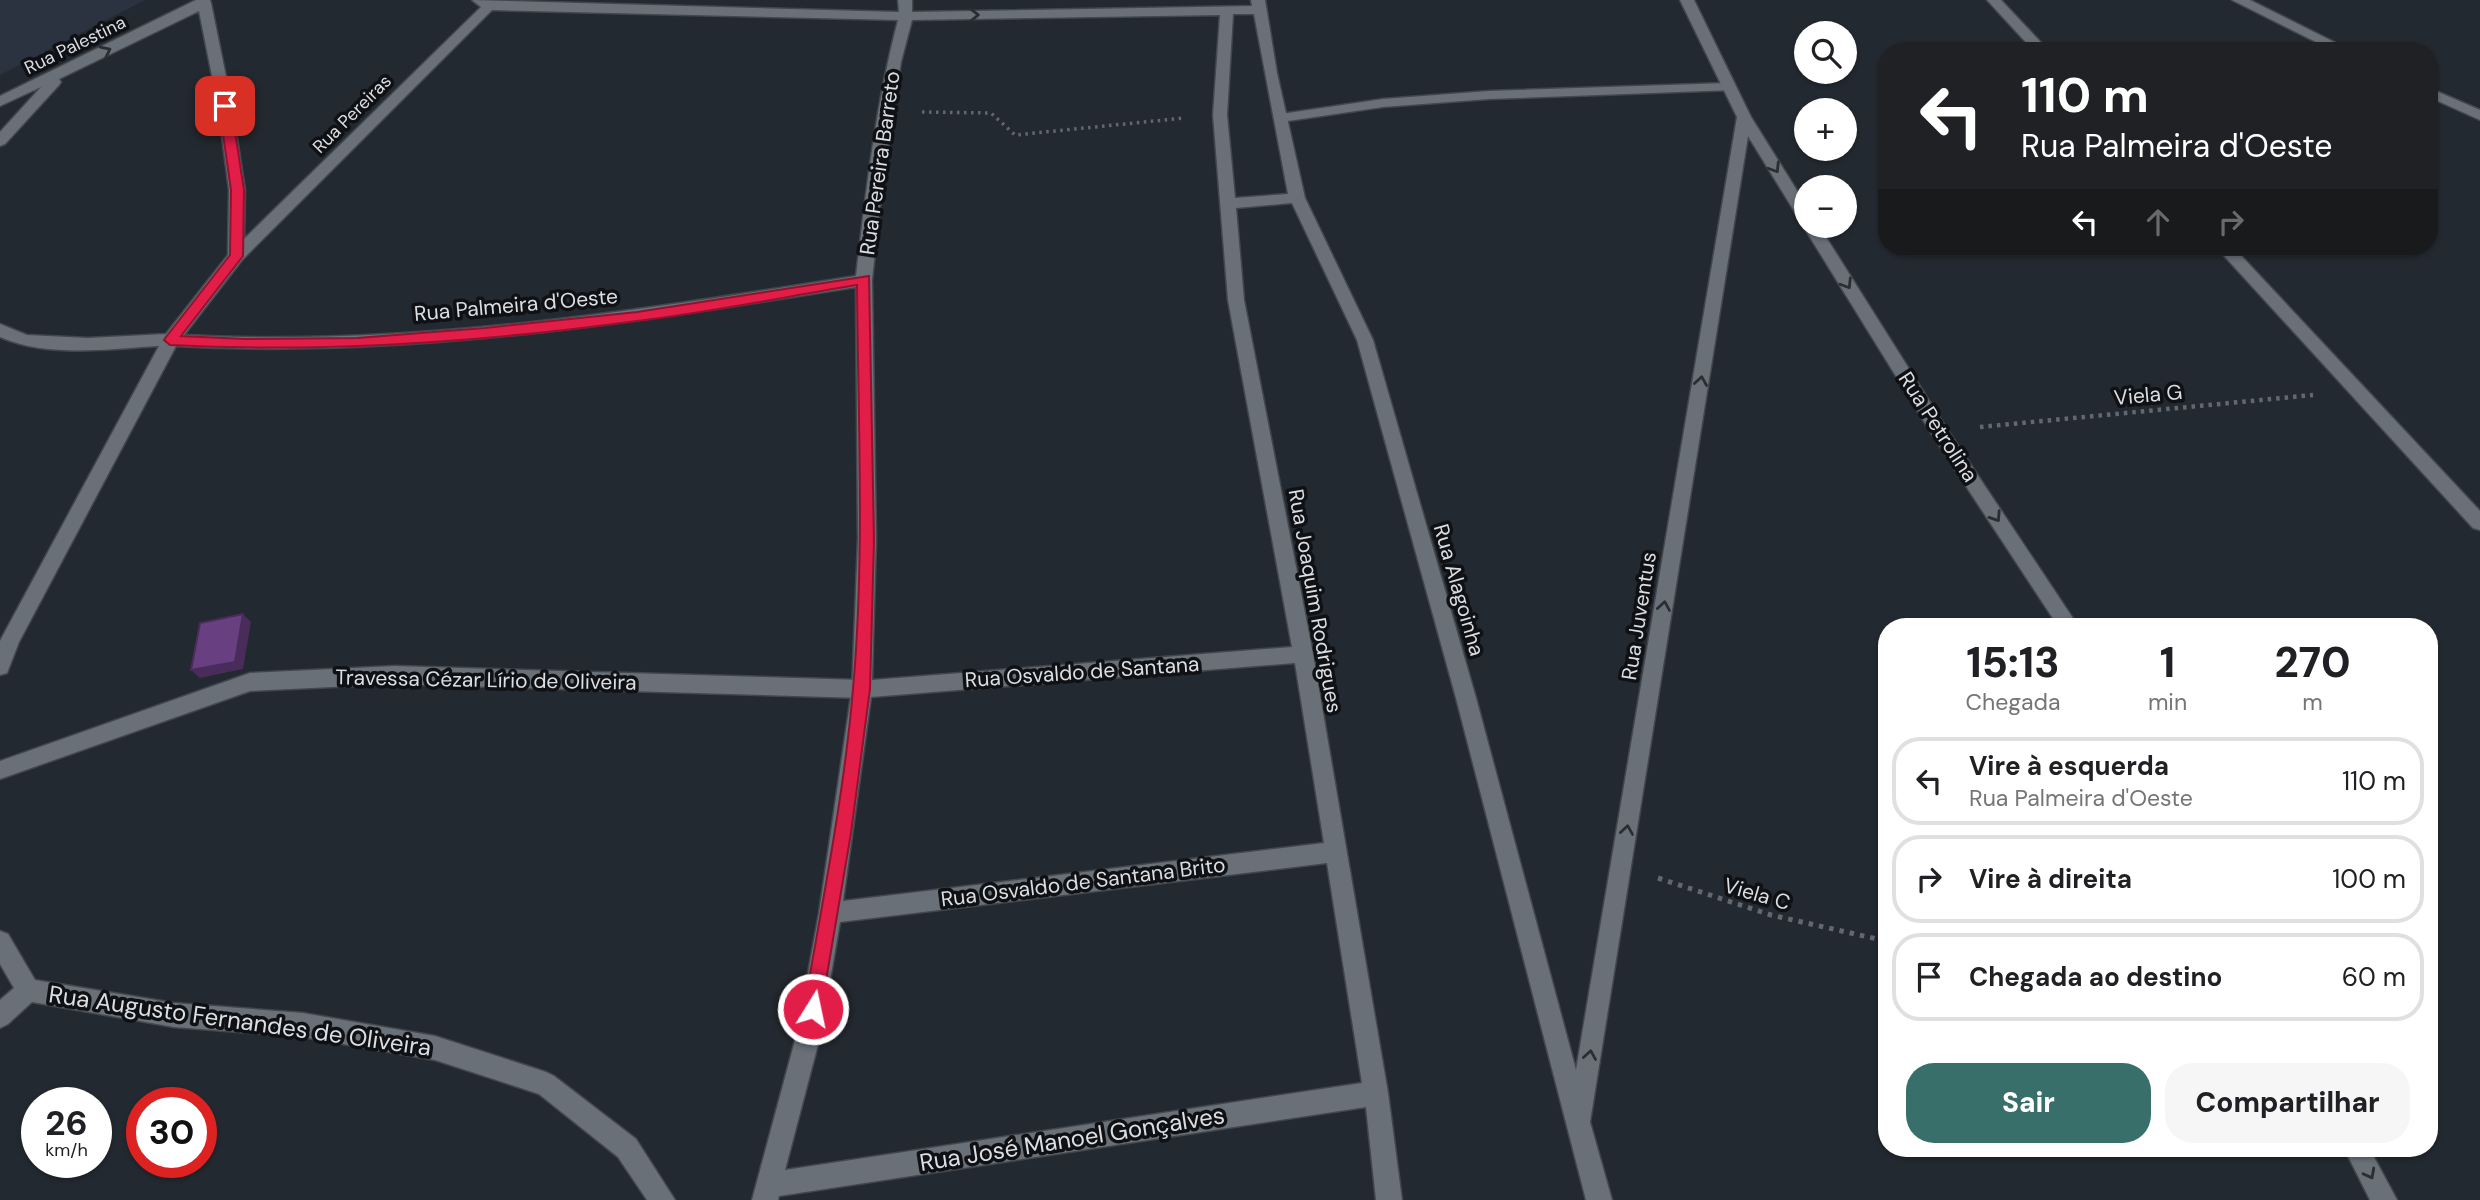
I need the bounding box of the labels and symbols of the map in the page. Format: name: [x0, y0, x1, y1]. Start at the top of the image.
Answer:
one-way arrow: [969, 7, 980, 23]
street label: Rua Palestina: [20, 10, 130, 80]
one-way arrow: [99, 46, 111, 60]
street label: Rua Pereiras: [307, 69, 397, 159]
street label: Rua Pereira Barreto: [853, 69, 907, 257]
pin: [195, 76, 255, 136]
one-way arrow: [1766, 160, 1779, 173]
one-way arrow: [1838, 276, 1851, 289]
street label: Rua Palmeira d'Oeste: [413, 282, 619, 328]
street label: Rua Petrolina: [1892, 367, 1984, 487]
one-way arrow: [1693, 375, 1708, 387]
street label: Viela G: [2113, 378, 2183, 412]
street label: Rua Joaquim Rodrigues: [1282, 487, 1348, 715]
one-way arrow: [1988, 509, 2001, 522]
street label: Rua Alagoinha: [1427, 521, 1491, 659]
street label: Rua Juventus: [1615, 550, 1663, 682]
one-way arrow: [1656, 600, 1671, 612]
street label: Rua Osvaldo de Santana: [964, 650, 1200, 694]
street label: Travessa Cézar Lírio de Oliveira: [335, 663, 637, 697]
one-way arrow: [1619, 824, 1634, 836]
street label: Rua Osvaldo de Santana Brito: [939, 851, 1227, 913]
street label: Viela C: [1721, 871, 1793, 917]
position arrow: [776, 972, 850, 1046]
street label: Rua Augusto Fernandes de Oliveira: [47, 978, 433, 1063]
one-way arrow: [1582, 1049, 1597, 1061]
speed limit sign: 30: [126, 1087, 217, 1178]
street label: Rua José Manoel Gonçalves: [917, 1099, 1227, 1178]
one-way arrow: [2362, 1167, 2375, 1179]

